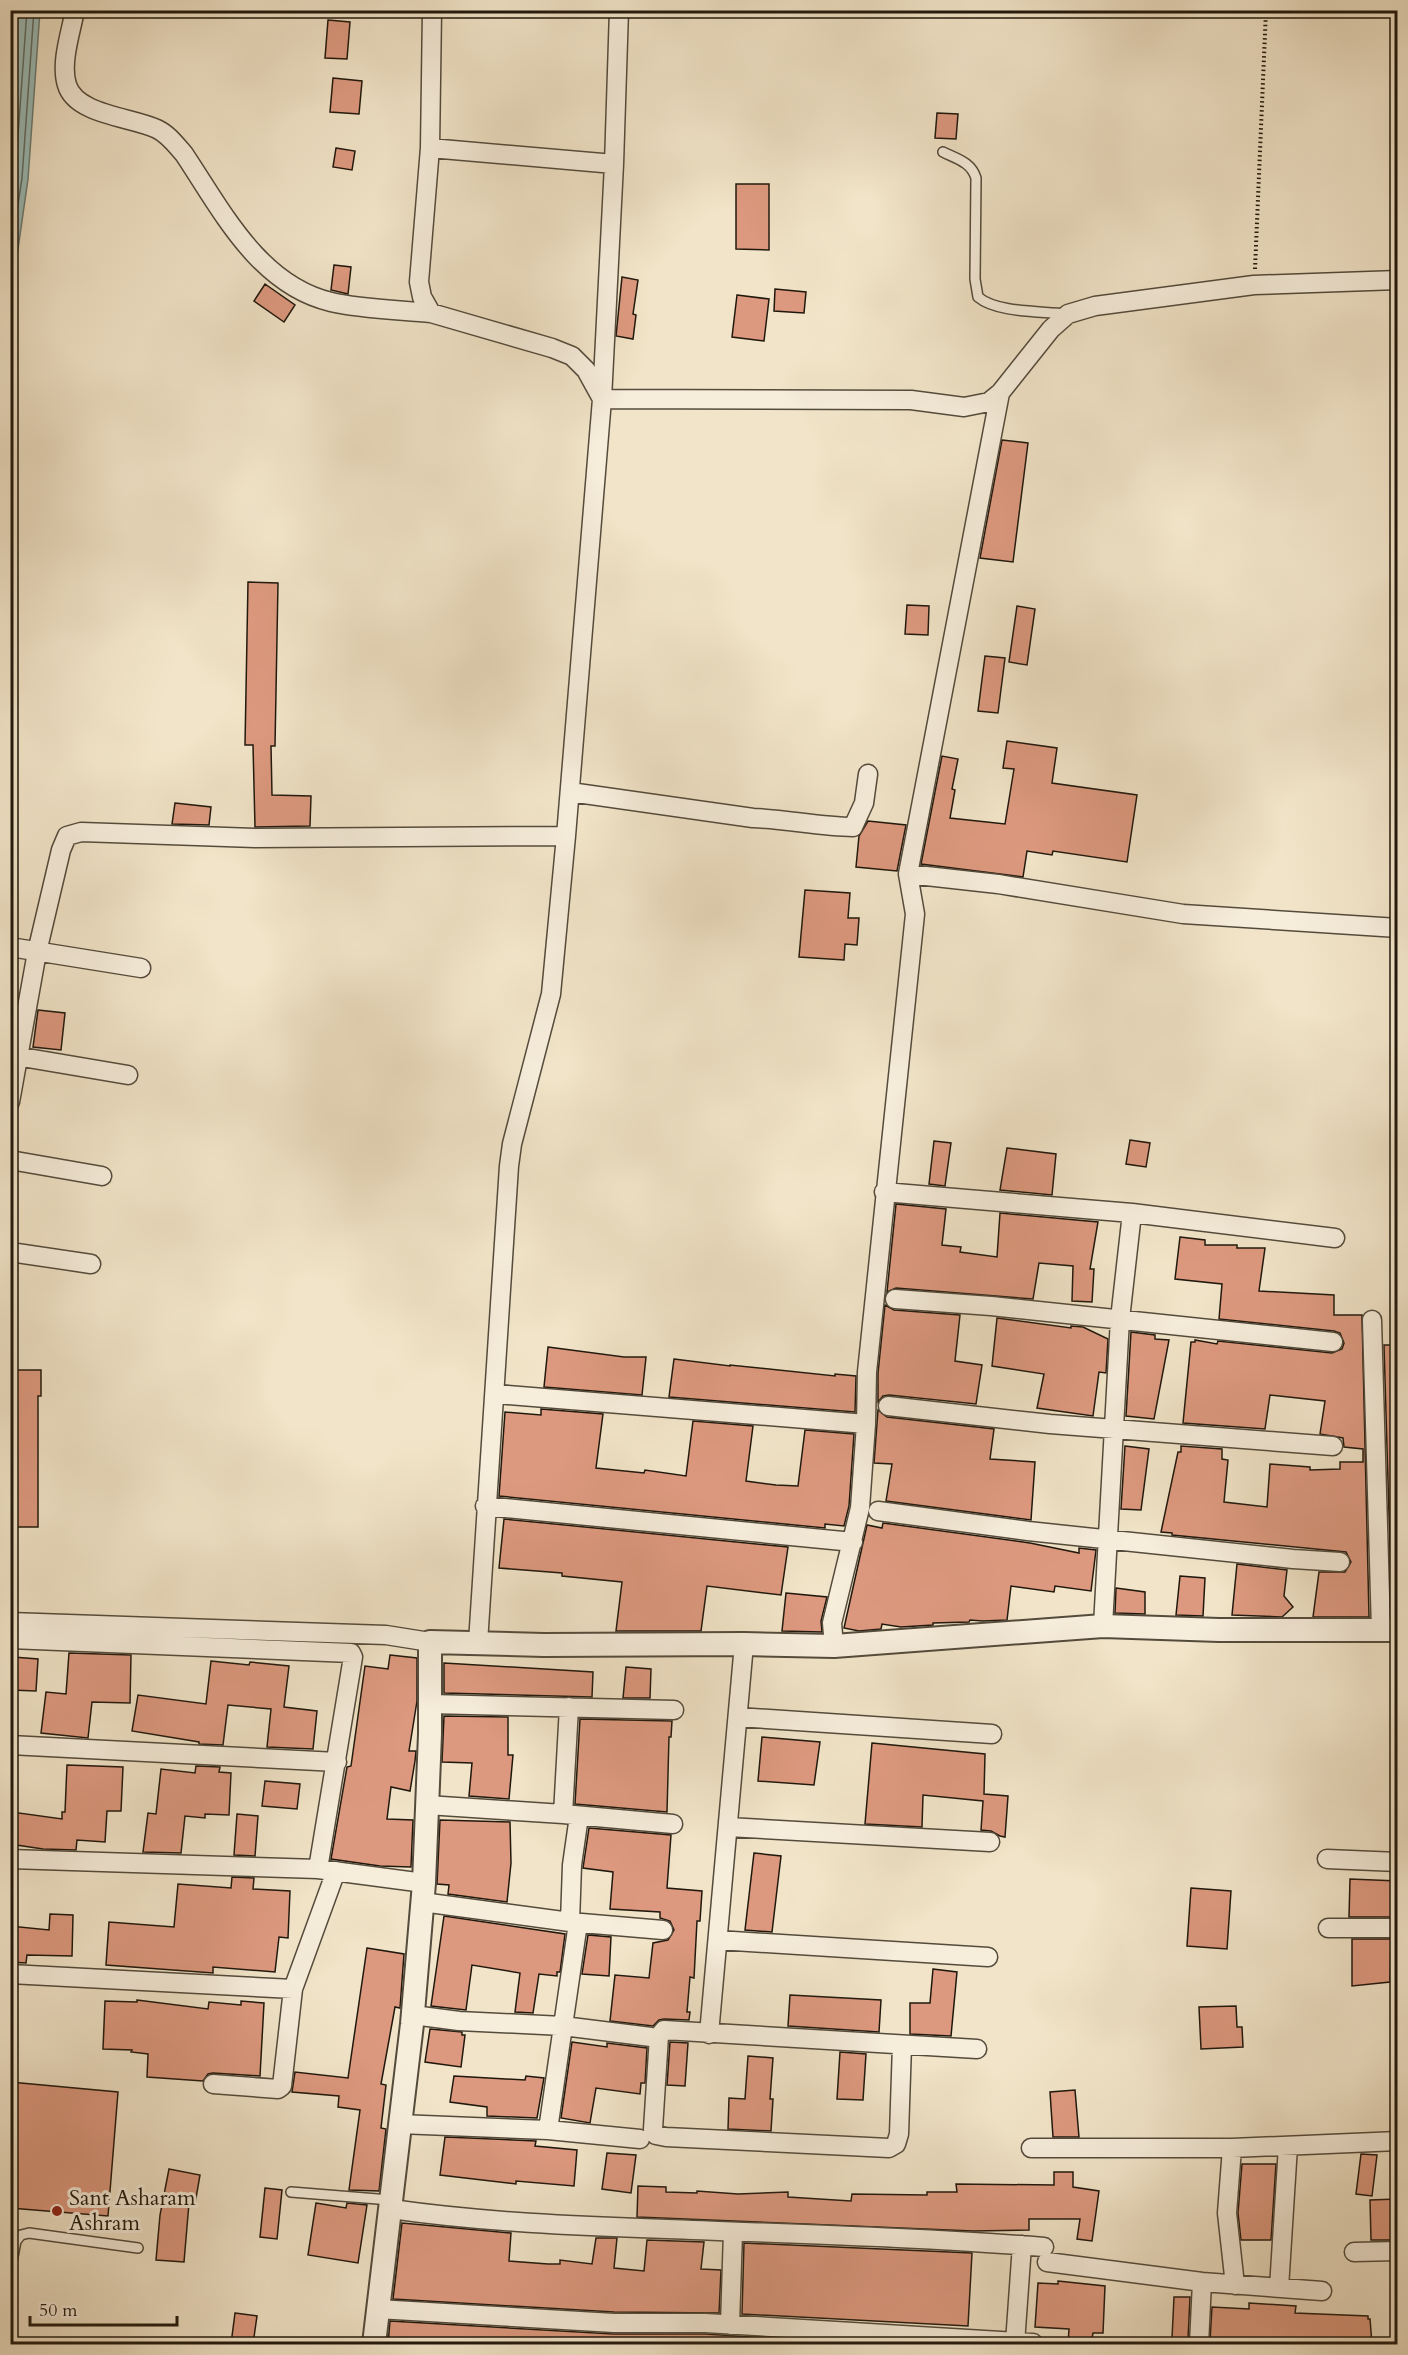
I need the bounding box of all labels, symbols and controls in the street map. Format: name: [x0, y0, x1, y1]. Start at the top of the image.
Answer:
place label: Sant Asharam Ashram: [69, 2183, 196, 2238]
marker: Sant Asharam Ashram: [50, 2204, 64, 2218]
scale bar: [30, 2289, 177, 2327]
text: 50 m: [39, 2298, 78, 2323]

